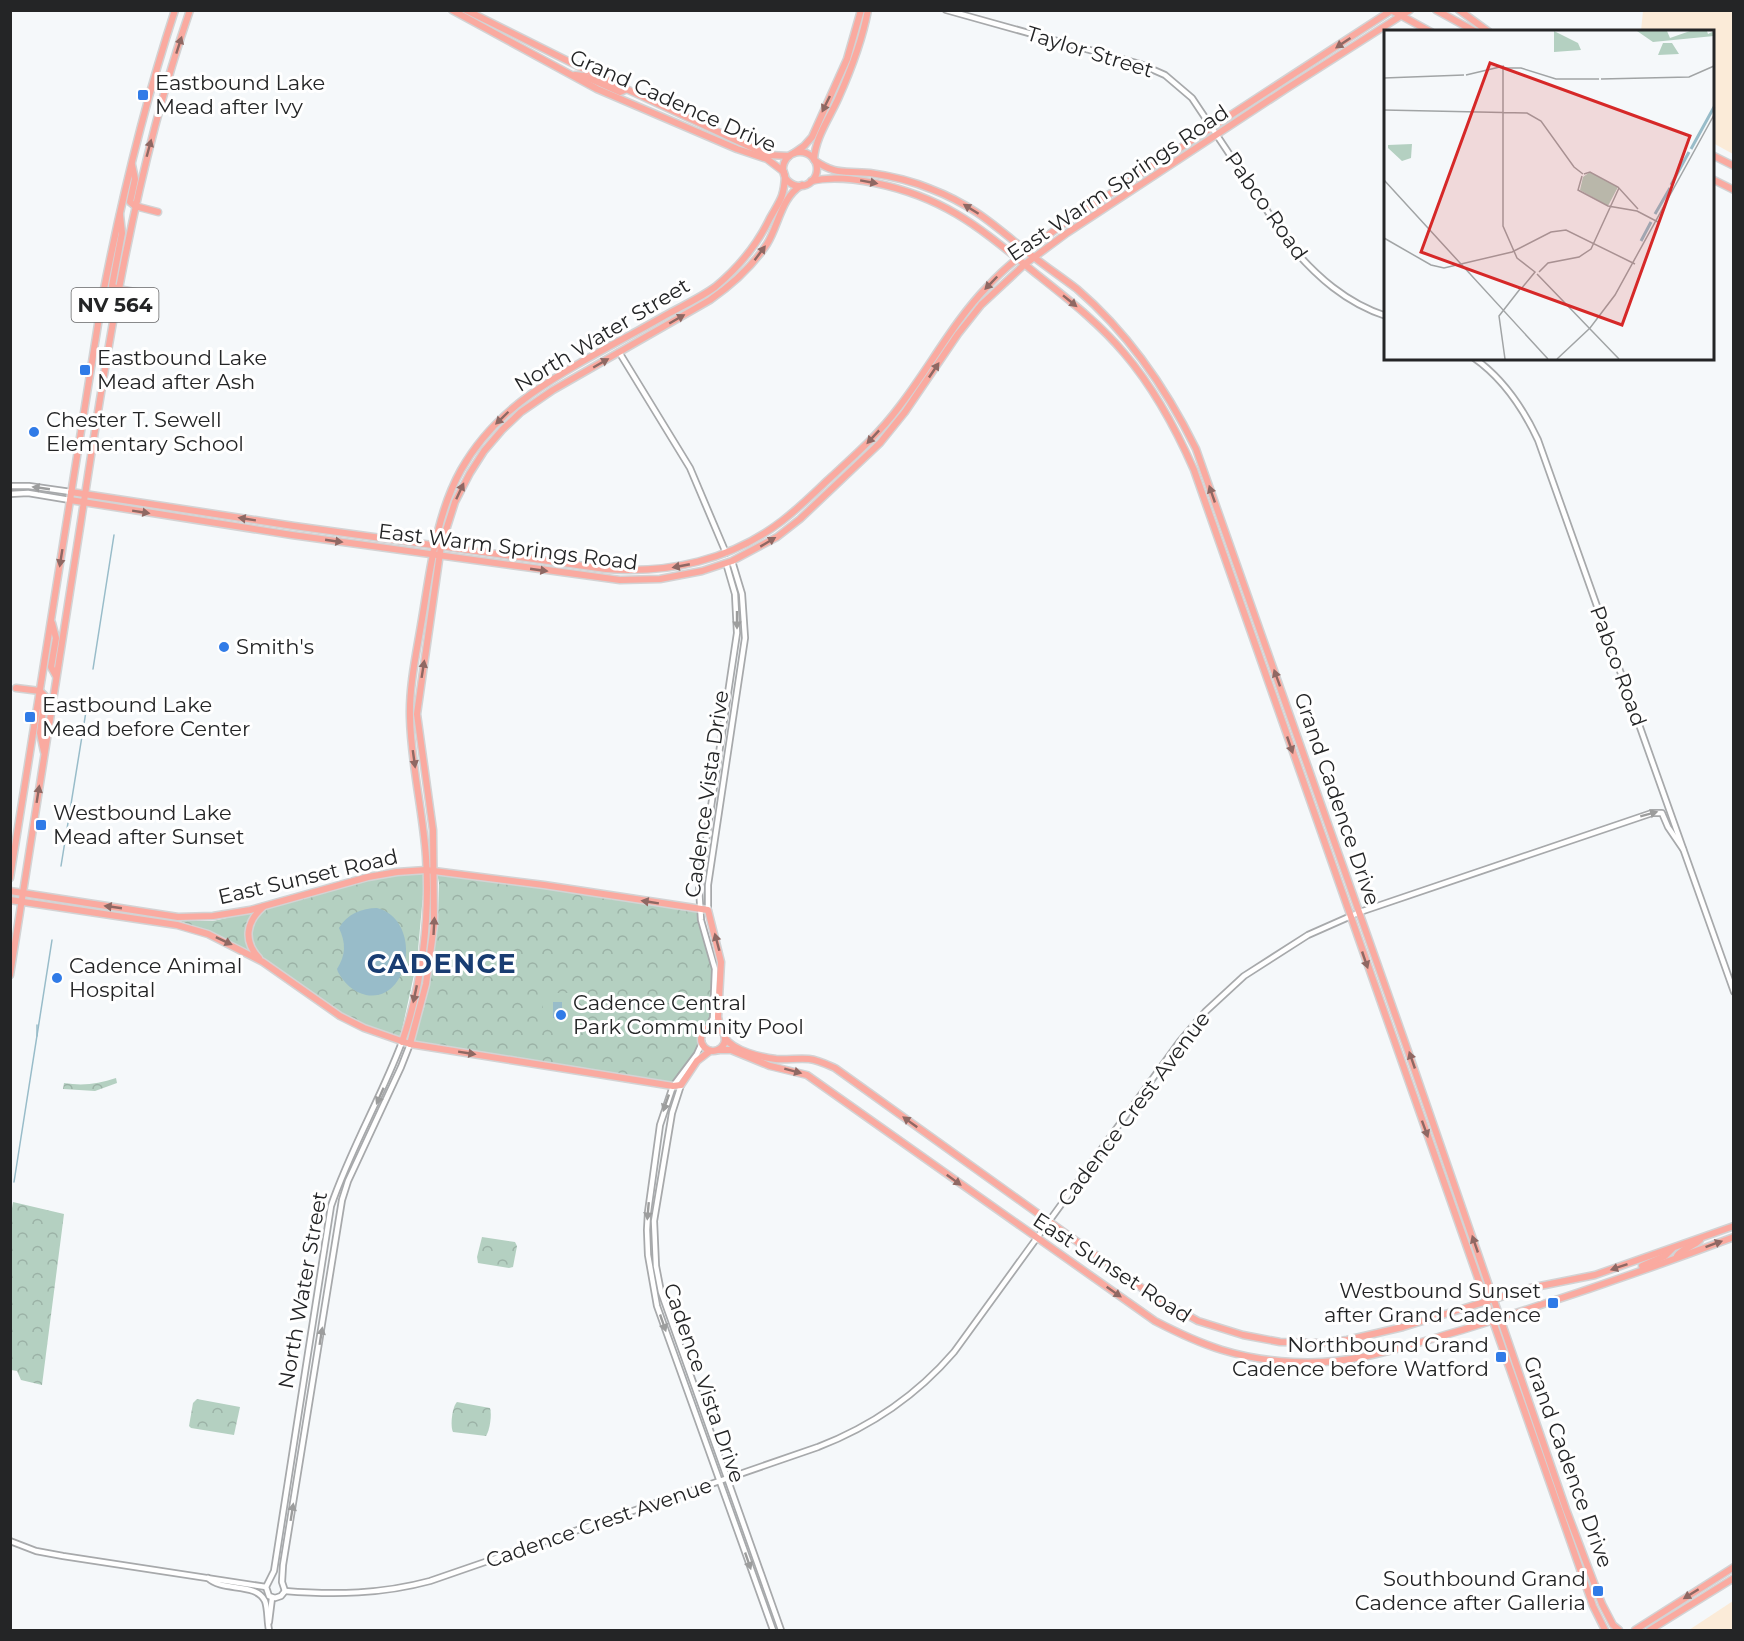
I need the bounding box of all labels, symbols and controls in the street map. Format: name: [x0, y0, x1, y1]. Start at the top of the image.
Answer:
street label: Taylor Street: [1024, 20, 1156, 83]
inset map: [1384, 30, 1714, 360]
one-way arrow: [174, 36, 184, 54]
one-way arrow: [1335, 37, 1351, 48]
street label: Grand Cadence Drive: [566, 44, 780, 157]
place label: Eastbound Lake Mead after Ivy: [155, 70, 325, 119]
marker: Eastbound Lake Mead after Ivy: [136, 88, 150, 102]
one-way arrow: [822, 96, 831, 113]
street label: East Warm Springs Road: [1002, 99, 1233, 266]
one-way arrow: [145, 138, 155, 157]
street label: Pabco Road: [1220, 147, 1313, 265]
one-way arrow: [860, 178, 879, 187]
one-way arrow: [963, 203, 979, 214]
one-way arrow: [754, 246, 766, 261]
street label: North Water Street: [510, 272, 694, 397]
one-way arrow: [984, 275, 998, 290]
road number: NV 564: [72, 288, 158, 322]
one-way arrow: [1062, 295, 1078, 308]
one-way arrow: [669, 314, 686, 324]
place label: Eastbound Lake Mead after Ash: [97, 345, 267, 394]
one-way arrow: [593, 357, 609, 368]
marker: Eastbound Lake Mead after Ash: [78, 363, 92, 377]
one-way arrow: [928, 363, 940, 379]
place label: Chester T. Sewell Elementary School: [46, 407, 244, 456]
one-way arrow: [495, 411, 509, 425]
marker: Chester T. Sewell Elementary School: [27, 425, 41, 439]
one-way arrow: [866, 430, 880, 445]
one-way arrow: [31, 483, 50, 492]
one-way arrow: [456, 483, 465, 500]
one-way arrow: [1207, 485, 1217, 503]
one-way arrow: [132, 507, 151, 516]
one-way arrow: [237, 514, 256, 523]
street label: East Warm Springs Road: [377, 518, 639, 575]
one-way arrow: [325, 536, 344, 545]
one-way arrow: [760, 537, 776, 548]
one-way arrow: [56, 548, 65, 567]
one-way arrow: [672, 562, 691, 571]
one-way arrow: [529, 565, 548, 574]
street label: Pabco Road: [1585, 602, 1652, 730]
one-way arrow: [732, 611, 742, 630]
place label: Smith's: [236, 634, 314, 659]
marker: Smith's: [217, 640, 231, 654]
one-way arrow: [418, 660, 427, 679]
one-way arrow: [1271, 669, 1281, 687]
street label: Cadence Vista Drive: [680, 689, 733, 899]
street label: Grand Cadence Drive: [1289, 689, 1386, 908]
place label: Eastbound Lake Mead before Center: [42, 692, 250, 741]
marker: Eastbound Lake Mead before Center: [23, 710, 37, 724]
one-way arrow: [1285, 736, 1295, 754]
one-way arrow: [410, 749, 419, 768]
one-way arrow: [34, 784, 43, 803]
place label: Westbound Lake Mead after Sunset: [53, 800, 244, 849]
one-way arrow: [1640, 809, 1658, 819]
marker: Westbound Lake Mead after Sunset: [34, 818, 48, 832]
street label: East Sunset Road: [216, 844, 400, 909]
one-way arrow: [641, 898, 660, 907]
one-way arrow: [103, 902, 122, 911]
one-way arrow: [429, 916, 438, 935]
one-way arrow: [712, 933, 721, 951]
one-way arrow: [216, 937, 233, 946]
district label: CADENCE: [367, 947, 517, 980]
one-way arrow: [1360, 951, 1370, 969]
place label: Cadence Animal Hospital: [69, 953, 242, 1002]
marker: Cadence Animal Hospital: [50, 971, 64, 985]
one-way arrow: [409, 985, 419, 1003]
place label: Cadence Central Park Community Pool: [573, 990, 804, 1039]
street label: Cadence Crest Avenue: [1052, 1006, 1215, 1211]
marker: Cadence Central Park Community Pool: [554, 1008, 568, 1022]
one-way arrow: [458, 1049, 477, 1058]
one-way arrow: [1406, 1051, 1416, 1069]
one-way arrow: [784, 1067, 802, 1077]
one-way arrow: [375, 1087, 384, 1104]
one-way arrow: [661, 1094, 671, 1112]
one-way arrow: [903, 1117, 918, 1129]
one-way arrow: [1420, 1120, 1430, 1138]
one-way arrow: [946, 1174, 962, 1186]
street label: North Water Street: [273, 1189, 332, 1391]
one-way arrow: [643, 1202, 653, 1221]
street label: East Sunset Road: [1028, 1207, 1196, 1328]
one-way arrow: [1470, 1235, 1479, 1253]
one-way arrow: [1705, 1239, 1723, 1248]
one-way arrow: [1610, 1262, 1628, 1272]
place label: Westbound Sunset after Grand Cadence: [1324, 1278, 1541, 1327]
street label: Cadence Vista Drive: [659, 1280, 750, 1486]
one-way arrow: [1105, 1286, 1121, 1298]
marker: Westbound Sunset after Grand Cadence: [1546, 1296, 1560, 1310]
one-way arrow: [658, 1314, 668, 1332]
one-way arrow: [316, 1326, 325, 1345]
place label: Northbound Grand Cadence before Watford: [1232, 1332, 1489, 1381]
marker: Northbound Grand Cadence before Watford: [1494, 1350, 1508, 1364]
street label: Grand Cadence Drive: [1519, 1353, 1618, 1571]
street label: Cadence Crest Avenue: [483, 1472, 715, 1573]
one-way arrow: [287, 1502, 296, 1521]
one-way arrow: [743, 1552, 753, 1570]
place label: Southbound Grand Cadence after Galleria: [1355, 1566, 1586, 1615]
marker: Southbound Grand Cadence after Galleria: [1591, 1584, 1605, 1598]
one-way arrow: [1683, 1588, 1699, 1599]

